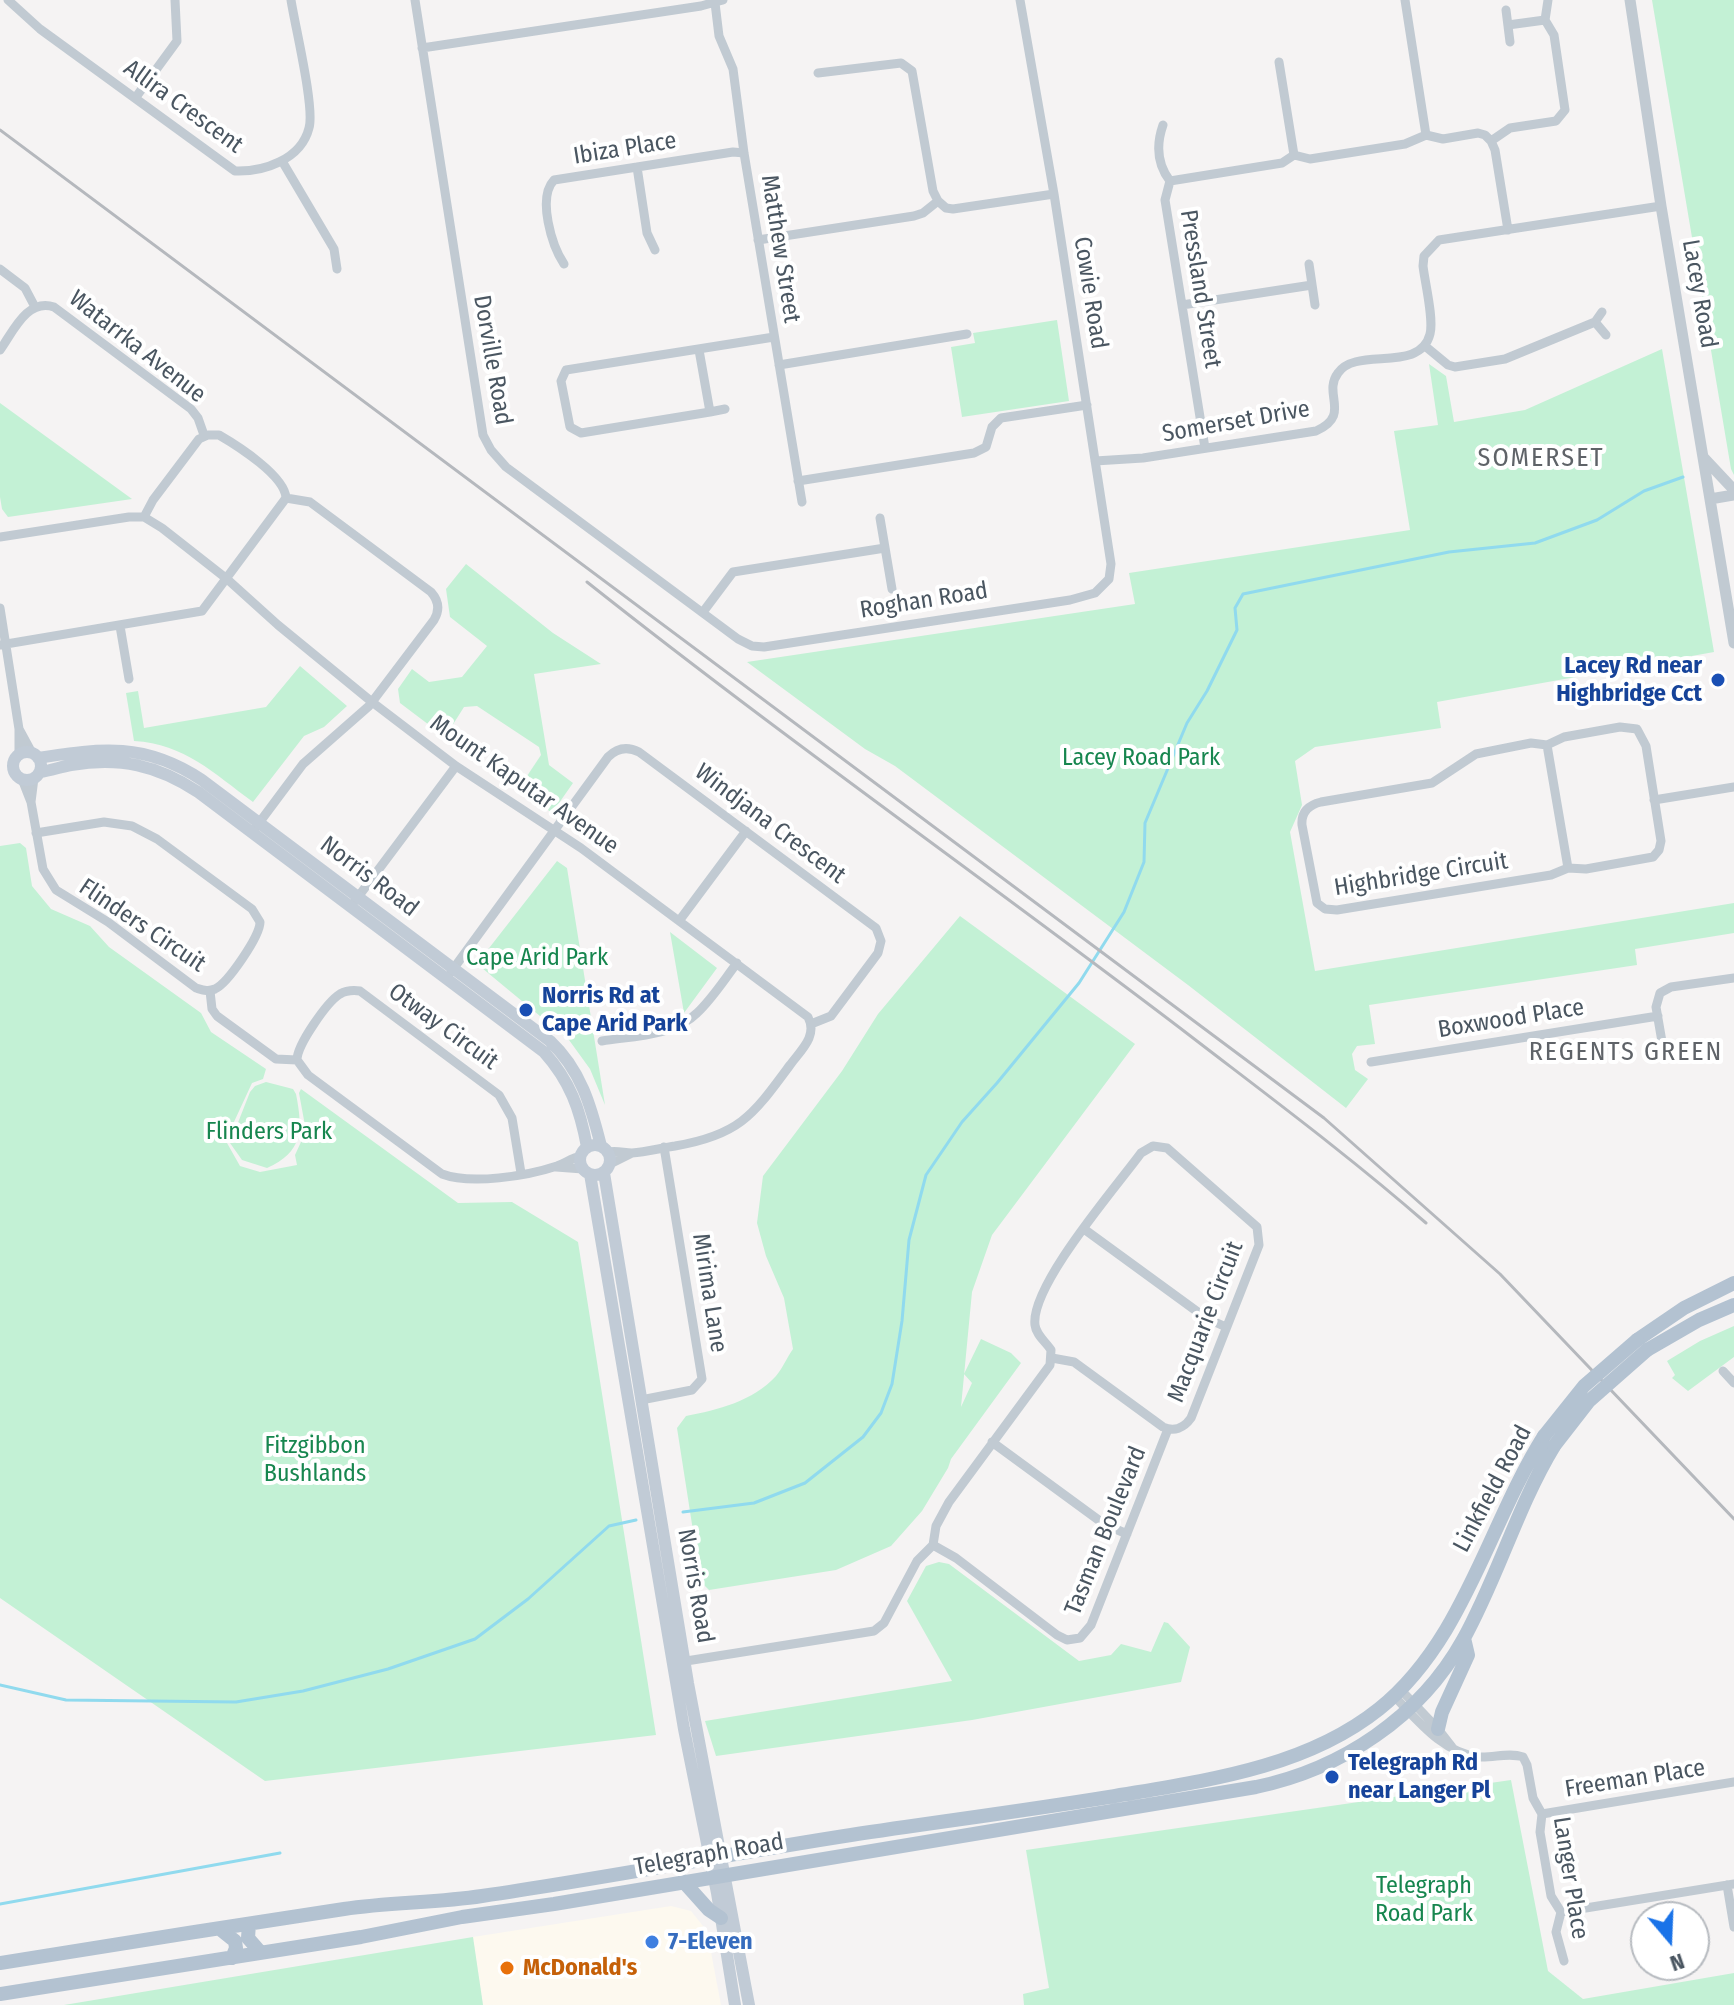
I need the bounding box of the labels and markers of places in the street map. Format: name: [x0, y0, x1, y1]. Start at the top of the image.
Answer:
place label: Lacey Rd near Highbridge Cct: [1556, 652, 1702, 708]
marker: Lacey Rd near Highbridge Cct: [1709, 671, 1727, 689]
place label: Norris Rd at Cape Arid Park: [542, 982, 687, 1038]
marker: Norris Rd at Cape Arid Park: [517, 1001, 535, 1019]
place label: Telegraph Rd near Langer Pl: [1348, 1749, 1491, 1805]
marker: Telegraph Rd near Langer Pl: [1323, 1768, 1341, 1786]
place label: 7-Eleven: [668, 1928, 753, 1956]
marker: 7-Eleven: [643, 1933, 661, 1951]
place label: McDonald's: [523, 1954, 637, 1982]
marker: McDonald's: [498, 1959, 516, 1977]

